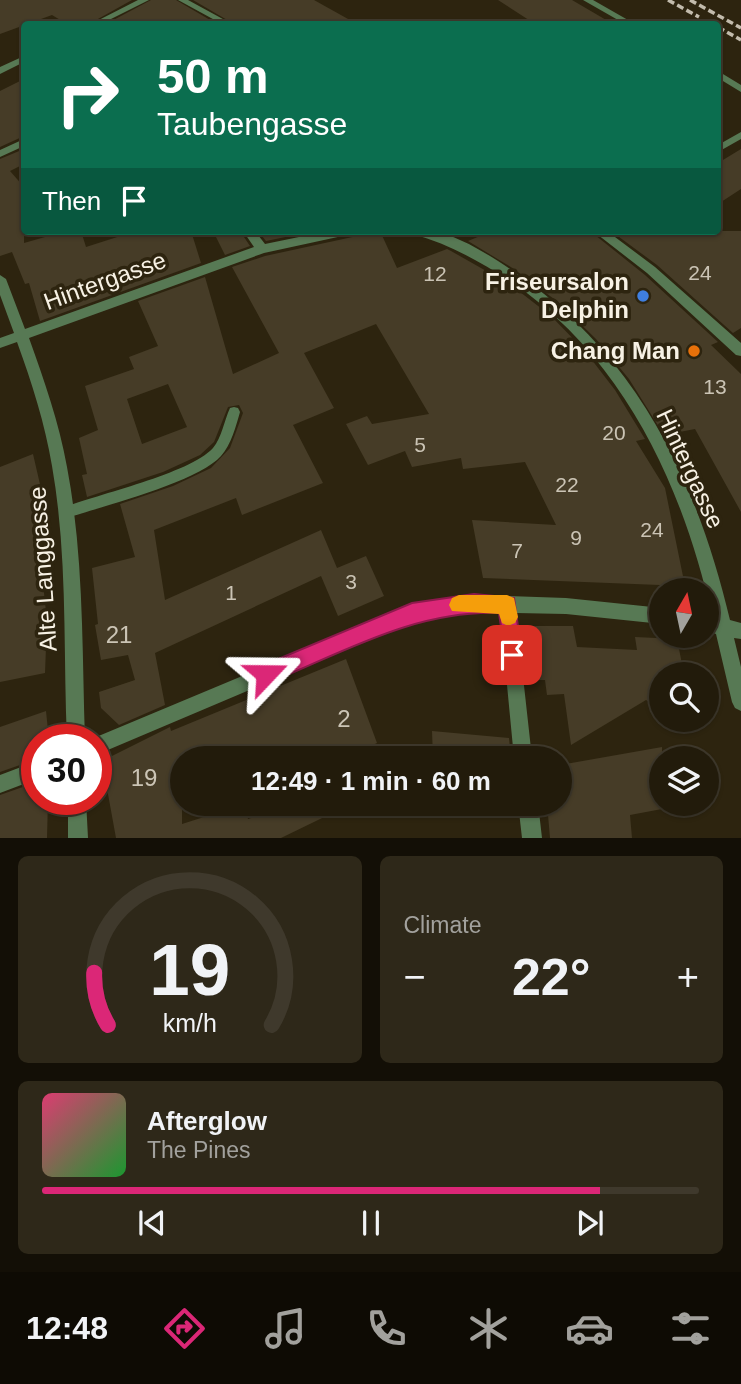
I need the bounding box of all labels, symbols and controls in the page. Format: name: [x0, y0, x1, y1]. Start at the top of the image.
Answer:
icon: right: [42, 49, 133, 140]
text: 50 m: [157, 49, 269, 103]
text: Taubengasse: [157, 106, 347, 142]
icon: arrive: [115, 182, 153, 220]
text: Then: [42, 186, 101, 216]
street label: Hintergasse: [40, 246, 170, 315]
house number: 24: [688, 261, 712, 284]
house number: 12: [423, 262, 447, 285]
place label: Friseursalon Delphin: [485, 268, 629, 323]
marker: Friseursalon Delphin: [635, 288, 651, 304]
place label: Chang Man: [551, 337, 680, 364]
marker: Chang Man: [686, 343, 702, 359]
house number: 13: [703, 375, 727, 398]
street label: Hintergasse: [651, 405, 730, 533]
house number: 20: [602, 421, 626, 444]
house number: 5: [414, 433, 426, 456]
house number: 22: [555, 473, 579, 496]
street label: Alte Langgasse: [23, 486, 62, 653]
house number: 24: [640, 518, 664, 541]
house number: 9: [570, 526, 582, 549]
house number: 7: [511, 539, 523, 562]
house number: 3: [345, 570, 357, 593]
north arrow: [649, 578, 719, 648]
map controls: [649, 578, 719, 816]
house number: 1: [225, 581, 237, 604]
house number: 21: [106, 621, 132, 648]
pin: [482, 625, 542, 685]
icon: arrive: [493, 636, 531, 674]
position arrow: [229, 637, 303, 711]
button: search: [649, 662, 719, 732]
house number: 2: [337, 705, 351, 732]
speed limit sign: 30: [21, 724, 112, 815]
button: layers: [649, 746, 719, 816]
house number: 19: [131, 764, 157, 791]
text: 12:49 · 1 min · 60 m: [251, 766, 491, 796]
text: Climate: [404, 912, 481, 938]
text: 19: [149, 930, 230, 1011]
text: 22°: [512, 948, 591, 1006]
text: −: [404, 956, 426, 998]
text: +: [677, 956, 699, 998]
text: km/h: [163, 1009, 217, 1037]
text: Afterglow: [147, 1106, 267, 1136]
text: The Pines: [147, 1137, 251, 1163]
icon: previous: [133, 1204, 171, 1242]
icon: pause: [352, 1204, 390, 1242]
icon: next: [571, 1204, 609, 1242]
icon: directions: [160, 1304, 209, 1353]
icon: music: [261, 1304, 310, 1353]
icon: phone: [362, 1304, 411, 1353]
icon: climate: [464, 1304, 513, 1353]
icon: car: [565, 1304, 614, 1353]
icon: filters: [666, 1304, 715, 1353]
text: 12:48: [26, 1310, 108, 1346]

